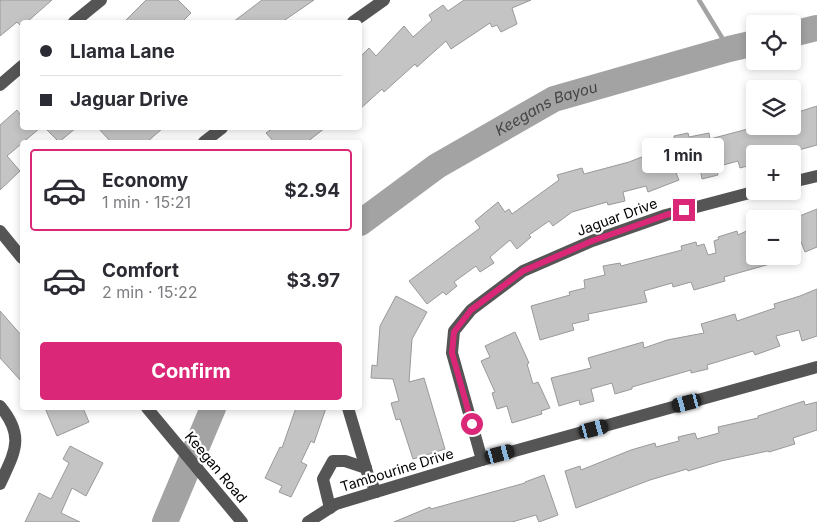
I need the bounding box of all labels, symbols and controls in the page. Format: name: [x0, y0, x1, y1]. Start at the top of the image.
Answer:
map controls: [746, 15, 801, 265]
button: locate: [746, 15, 801, 70]
text: Llama Lane: [70, 40, 175, 63]
water label: Keegans Bayou: [492, 77, 600, 140]
button: layers: [746, 80, 801, 135]
text: Jaguar Drive: [70, 88, 188, 111]
callout: 1 min: [643, 138, 725, 172]
text: 1 min: [663, 145, 703, 165]
button: +: [746, 145, 801, 200]
icon: car: [42, 168, 87, 213]
text: Economy: [102, 169, 188, 192]
text: $2.94: [284, 179, 340, 202]
text: 1 min · 15:21: [102, 192, 191, 212]
street label: Jaguar Drive: [574, 194, 659, 239]
route end: [673, 199, 695, 221]
button: −: [746, 210, 801, 265]
icon: car: [42, 258, 87, 303]
text: Comfort: [102, 259, 179, 282]
text: $3.97: [287, 269, 340, 292]
text: 2 min · 15:22: [102, 282, 198, 302]
button: Confirm: [40, 342, 342, 400]
car: [670, 392, 703, 414]
route start: [461, 413, 483, 435]
car: [577, 418, 610, 440]
street label: Keegan Road: [182, 428, 251, 506]
car: [483, 443, 516, 465]
street label: Tambourine Drive: [338, 444, 455, 495]

